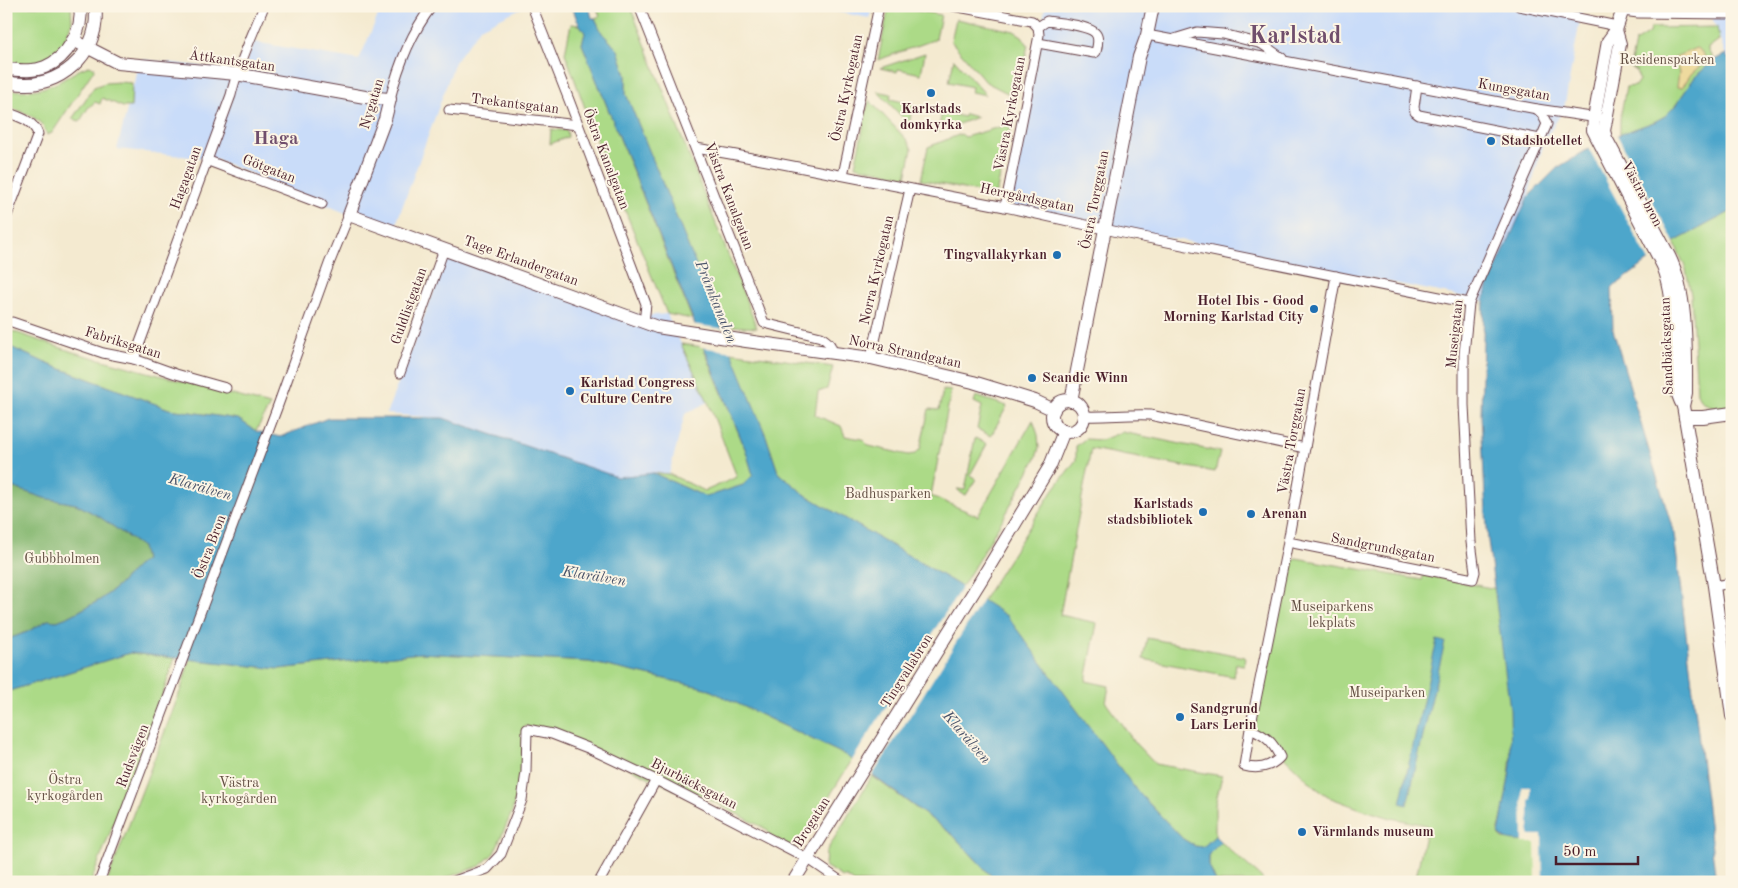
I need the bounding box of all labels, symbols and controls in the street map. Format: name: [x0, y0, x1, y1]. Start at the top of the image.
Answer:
district label: Karlstad: [1249, 25, 1341, 49]
street label: Östra Kyrkogatan: [826, 32, 865, 143]
street label: Åttkantsgatan: [188, 44, 277, 74]
park label: Residensparken: [1620, 53, 1715, 67]
street label: Västra Kyrkogatan: [992, 55, 1028, 172]
street label: Nygatan: [358, 77, 386, 131]
street label: Kungsgatan: [1477, 77, 1552, 103]
marker: Karlstads domkyrka: [925, 87, 937, 99]
street label: Trekantsgatan: [470, 92, 560, 116]
place label: Karlstads domkyrka: [900, 102, 962, 132]
street label: Östra Kanalgatan: [580, 105, 635, 212]
district label: Haga: [253, 130, 299, 149]
place label: Stadshotellet: [1501, 134, 1582, 148]
marker: Stadshotellet: [1485, 135, 1497, 147]
street label: Västra Kanalgatan: [702, 140, 756, 252]
street label: Hagagatan: [168, 144, 204, 212]
street label: Östra Torggatan: [1076, 148, 1112, 251]
street label: Götgatan: [240, 152, 298, 186]
street label: Västra bron: [1619, 159, 1665, 229]
street label: Herrgårdsgatan: [978, 181, 1076, 215]
street label: Norra Kyrkogatan: [858, 214, 896, 326]
street label: Tage Erlandergatan: [462, 234, 581, 288]
place label: Tingvallakyrkan: [944, 248, 1047, 262]
marker: Tingvallakyrkan: [1051, 249, 1063, 261]
water label: Pråmkanalen: [691, 258, 738, 346]
street label: Guldlistgatan: [389, 265, 430, 346]
place label: Hotel Ibis - Good Morning Karlstad City: [1163, 294, 1304, 324]
street label: Sandbäcksgatan: [1658, 296, 1676, 395]
street label: Museigatan: [1444, 298, 1466, 369]
marker: Hotel Ibis - Good Morning Karlstad City: [1308, 303, 1320, 315]
street label: Fabriksgatan: [83, 325, 163, 361]
street label: Norra Strandgatan: [847, 333, 963, 371]
place label: Scandic Winn: [1042, 371, 1128, 385]
marker: Scandic Winn: [1026, 372, 1038, 384]
place label: Karlstad Congress Culture Centre: [580, 376, 695, 406]
marker: Karlstad Congress Culture Centre: [564, 385, 576, 397]
street label: Västra Torggatan: [1276, 386, 1308, 495]
water label: Klarälven: [166, 472, 233, 504]
park label: Badhusparken: [845, 487, 932, 501]
place label: Karlstads stadsbibliotek: [1107, 497, 1193, 527]
marker: Karlstads stadsbibliotek: [1197, 506, 1209, 518]
place label: Arenan: [1261, 507, 1307, 521]
marker: Arenan: [1245, 508, 1257, 520]
street label: Östra Bron: [189, 512, 229, 581]
street label: Sandgrundsgatan: [1330, 531, 1437, 565]
park label: Gubbholmen: [24, 552, 100, 566]
water label: Klarälven: [560, 564, 627, 590]
park label: Museiparkens lekplats: [1291, 600, 1373, 630]
street label: Tingvallabron: [879, 631, 936, 711]
park label: Museiparken: [1349, 686, 1426, 700]
place label: Sandgrund Lars Lerin: [1190, 702, 1258, 732]
water label: Klarälven: [939, 708, 993, 768]
marker: Sandgrund Lars Lerin: [1174, 711, 1186, 723]
street label: Rudsvägen: [114, 722, 152, 790]
street label: Bjurbäcksgatan: [649, 756, 740, 812]
park label: Östra kyrkogården: [27, 770, 104, 803]
park label: Västra kyrkogården: [201, 776, 278, 806]
street label: Brogatan: [791, 794, 833, 850]
place label: Värmlands museum: [1312, 825, 1434, 839]
marker: Värmlands museum: [1296, 826, 1308, 838]
scale bar: [1556, 833, 1638, 865]
text: 50 m: [1563, 845, 1597, 860]

